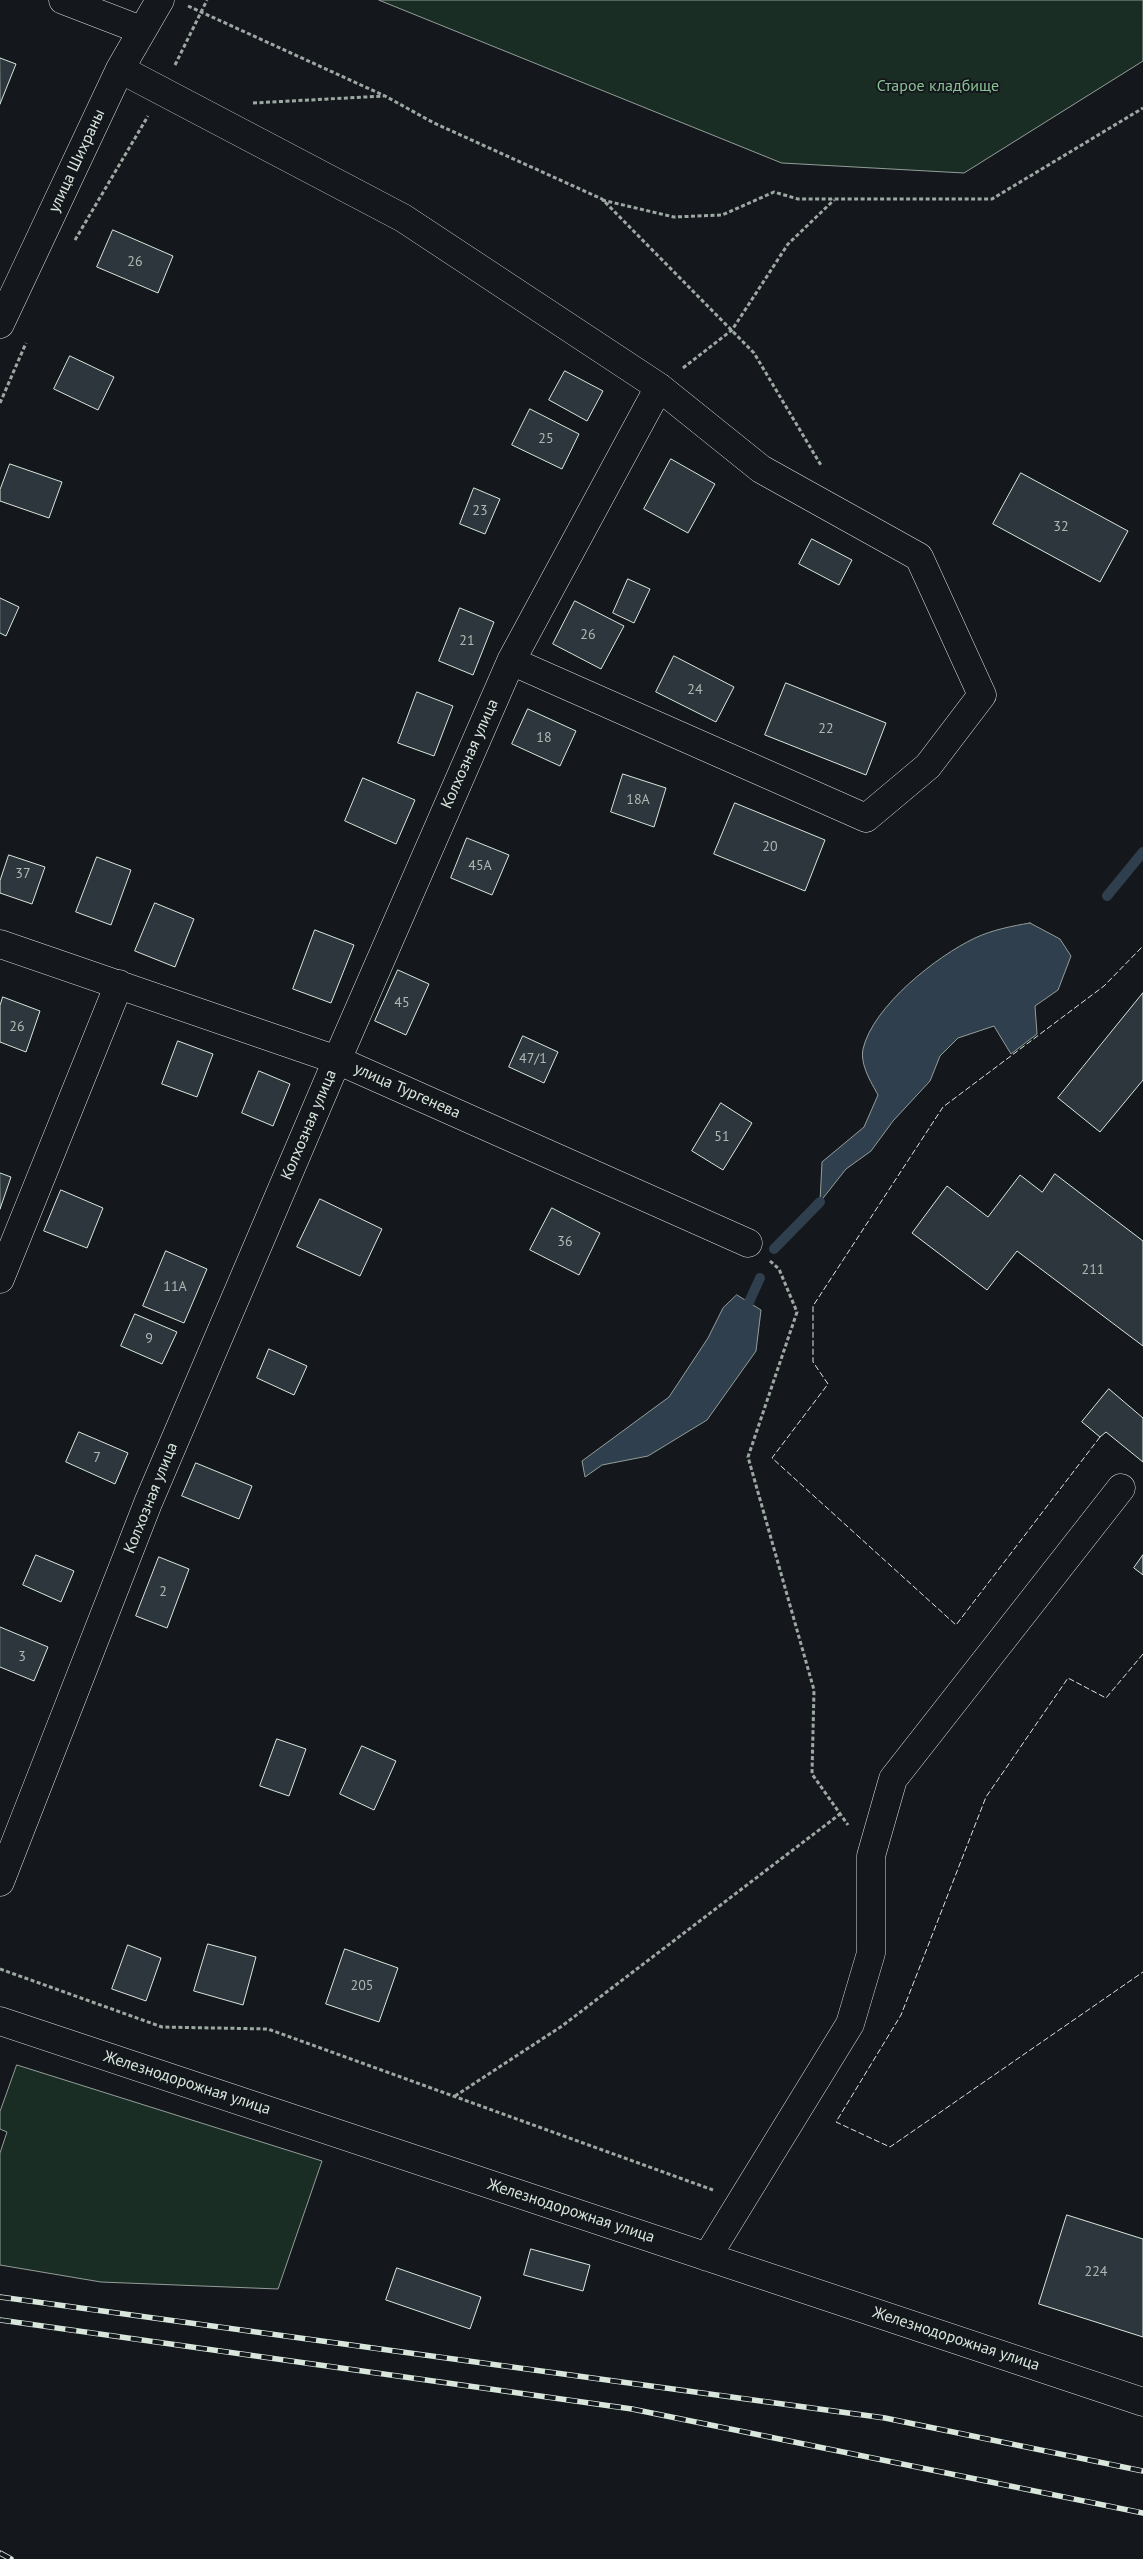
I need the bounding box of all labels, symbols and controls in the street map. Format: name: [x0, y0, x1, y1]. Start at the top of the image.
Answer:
park label: Старое кладбище: [877, 76, 999, 96]
street label: улица Шихраны: [45, 106, 109, 216]
house number: 26: [127, 254, 143, 270]
house number: 25: [538, 431, 554, 447]
house number: 23: [472, 503, 488, 519]
house number: 32: [1053, 519, 1069, 535]
house number: 26: [580, 627, 596, 643]
house number: 21: [459, 633, 475, 649]
house number: 24: [687, 682, 703, 698]
street label: Колхозная улица: [437, 696, 503, 812]
house number: 22: [818, 721, 834, 737]
house number: 18: [536, 730, 552, 746]
house number: 18А: [626, 792, 650, 808]
house number: 20: [762, 839, 778, 855]
house number: 45А: [468, 858, 492, 874]
house number: 37: [15, 866, 31, 882]
house number: 45: [394, 995, 410, 1011]
house number: 26: [9, 1019, 25, 1035]
house number: 47/1: [519, 1051, 547, 1067]
street label: улица Тургенева: [351, 1059, 463, 1123]
street label: Колхозная улица: [277, 1067, 341, 1183]
house number: 51: [714, 1129, 730, 1145]
house number: 36: [557, 1234, 573, 1250]
house number: 211: [1082, 1262, 1104, 1278]
house number: 11А: [163, 1279, 187, 1295]
house number: 9: [145, 1331, 153, 1347]
street label: Колхозная улица: [120, 1440, 182, 1556]
house number: 7: [93, 1450, 101, 1466]
house number: 2: [159, 1584, 167, 1600]
house number: 3: [18, 1649, 26, 1665]
house number: 205: [351, 1978, 373, 1994]
street label: Железнодорожная улица: [101, 2047, 273, 2119]
street label: Железнодорожная улица: [485, 2175, 657, 2247]
house number: 224: [1085, 2264, 1107, 2280]
street label: Железнодорожная улица: [870, 2303, 1042, 2375]

